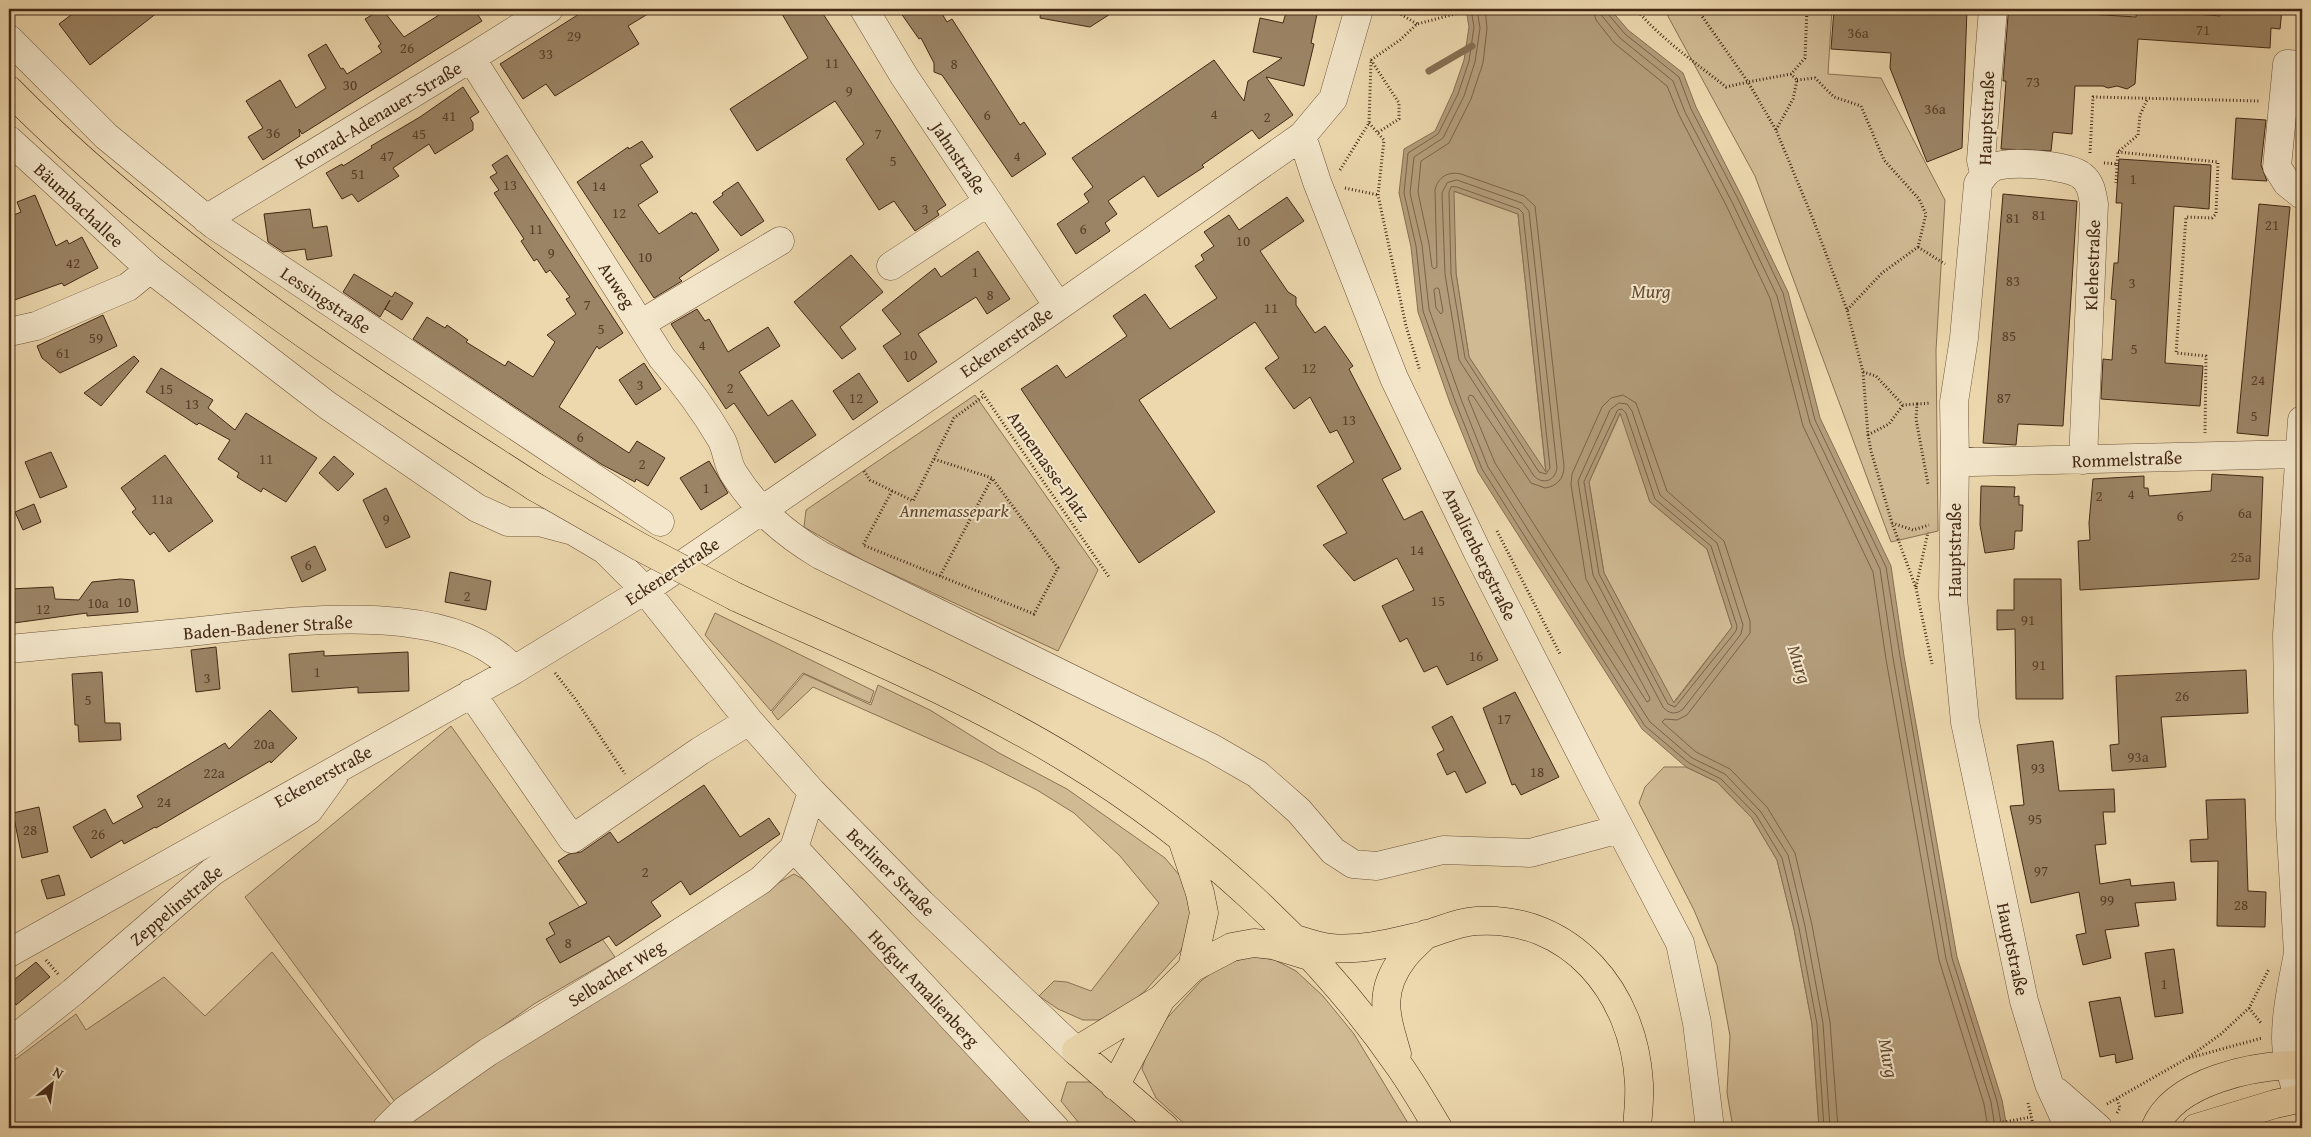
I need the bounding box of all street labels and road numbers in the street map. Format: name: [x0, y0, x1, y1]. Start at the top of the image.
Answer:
street label: Konrad-Adenauer-Straße: [289, 54, 467, 176]
street label: Hauptstraße: [1971, 70, 2001, 166]
street label: Jahnstraße: [924, 115, 993, 200]
street label: Bäumbachallee: [28, 156, 130, 254]
street label: Klehestraße: [2077, 219, 2107, 311]
street label: Auweg: [592, 256, 642, 314]
street label: Lessingstraße: [275, 260, 377, 340]
street label: Eckenerstraße: [954, 300, 1058, 384]
street label: Annemasse-Platz: [1001, 405, 1097, 527]
street label: Rommelstraße: [2071, 444, 2183, 474]
street label: Amalienbergstraße: [1436, 483, 1524, 625]
street label: Hauptstraße: [1941, 503, 1968, 597]
street label: Eckenerstraße: [619, 530, 725, 612]
street label: Baden-Badener Straße: [182, 608, 354, 646]
street label: Eckenerstraße: [269, 738, 377, 814]
street label: Berliner Straße: [840, 821, 942, 923]
street label: Zeppelinstraße: [124, 858, 228, 952]
street label: Hauptstraße: [1990, 900, 2036, 998]
street label: Hofgut Amalienberg: [862, 923, 986, 1053]
street label: Selbacher Weg: [562, 932, 670, 1014]

